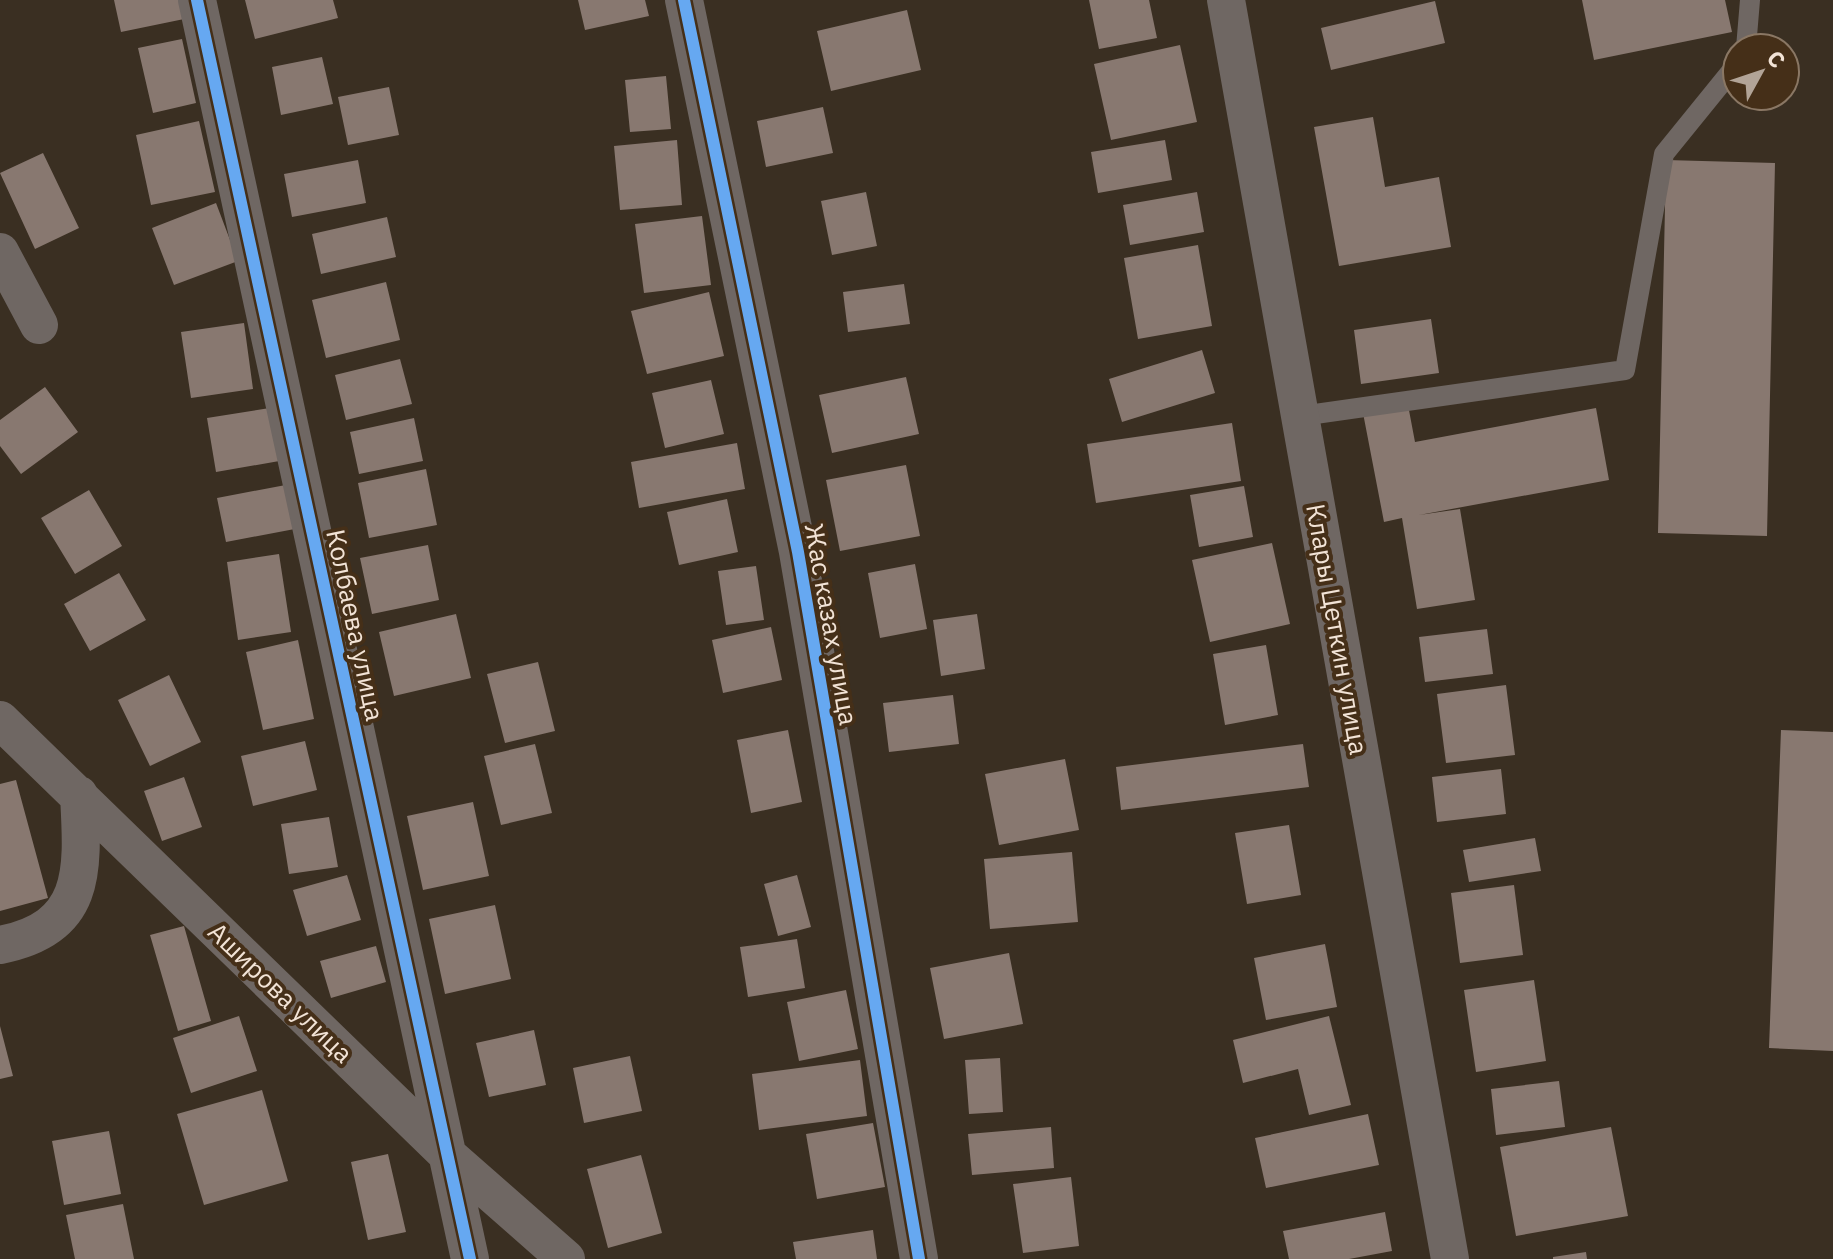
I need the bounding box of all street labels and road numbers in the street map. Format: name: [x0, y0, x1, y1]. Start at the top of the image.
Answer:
street label: Клары Цеткин улица: [1299, 501, 1377, 757]
street label: Жас казах улица: [797, 520, 867, 728]
street label: Колбаева улица: [319, 526, 393, 724]
street label: Аширова улица: [201, 914, 361, 1070]

